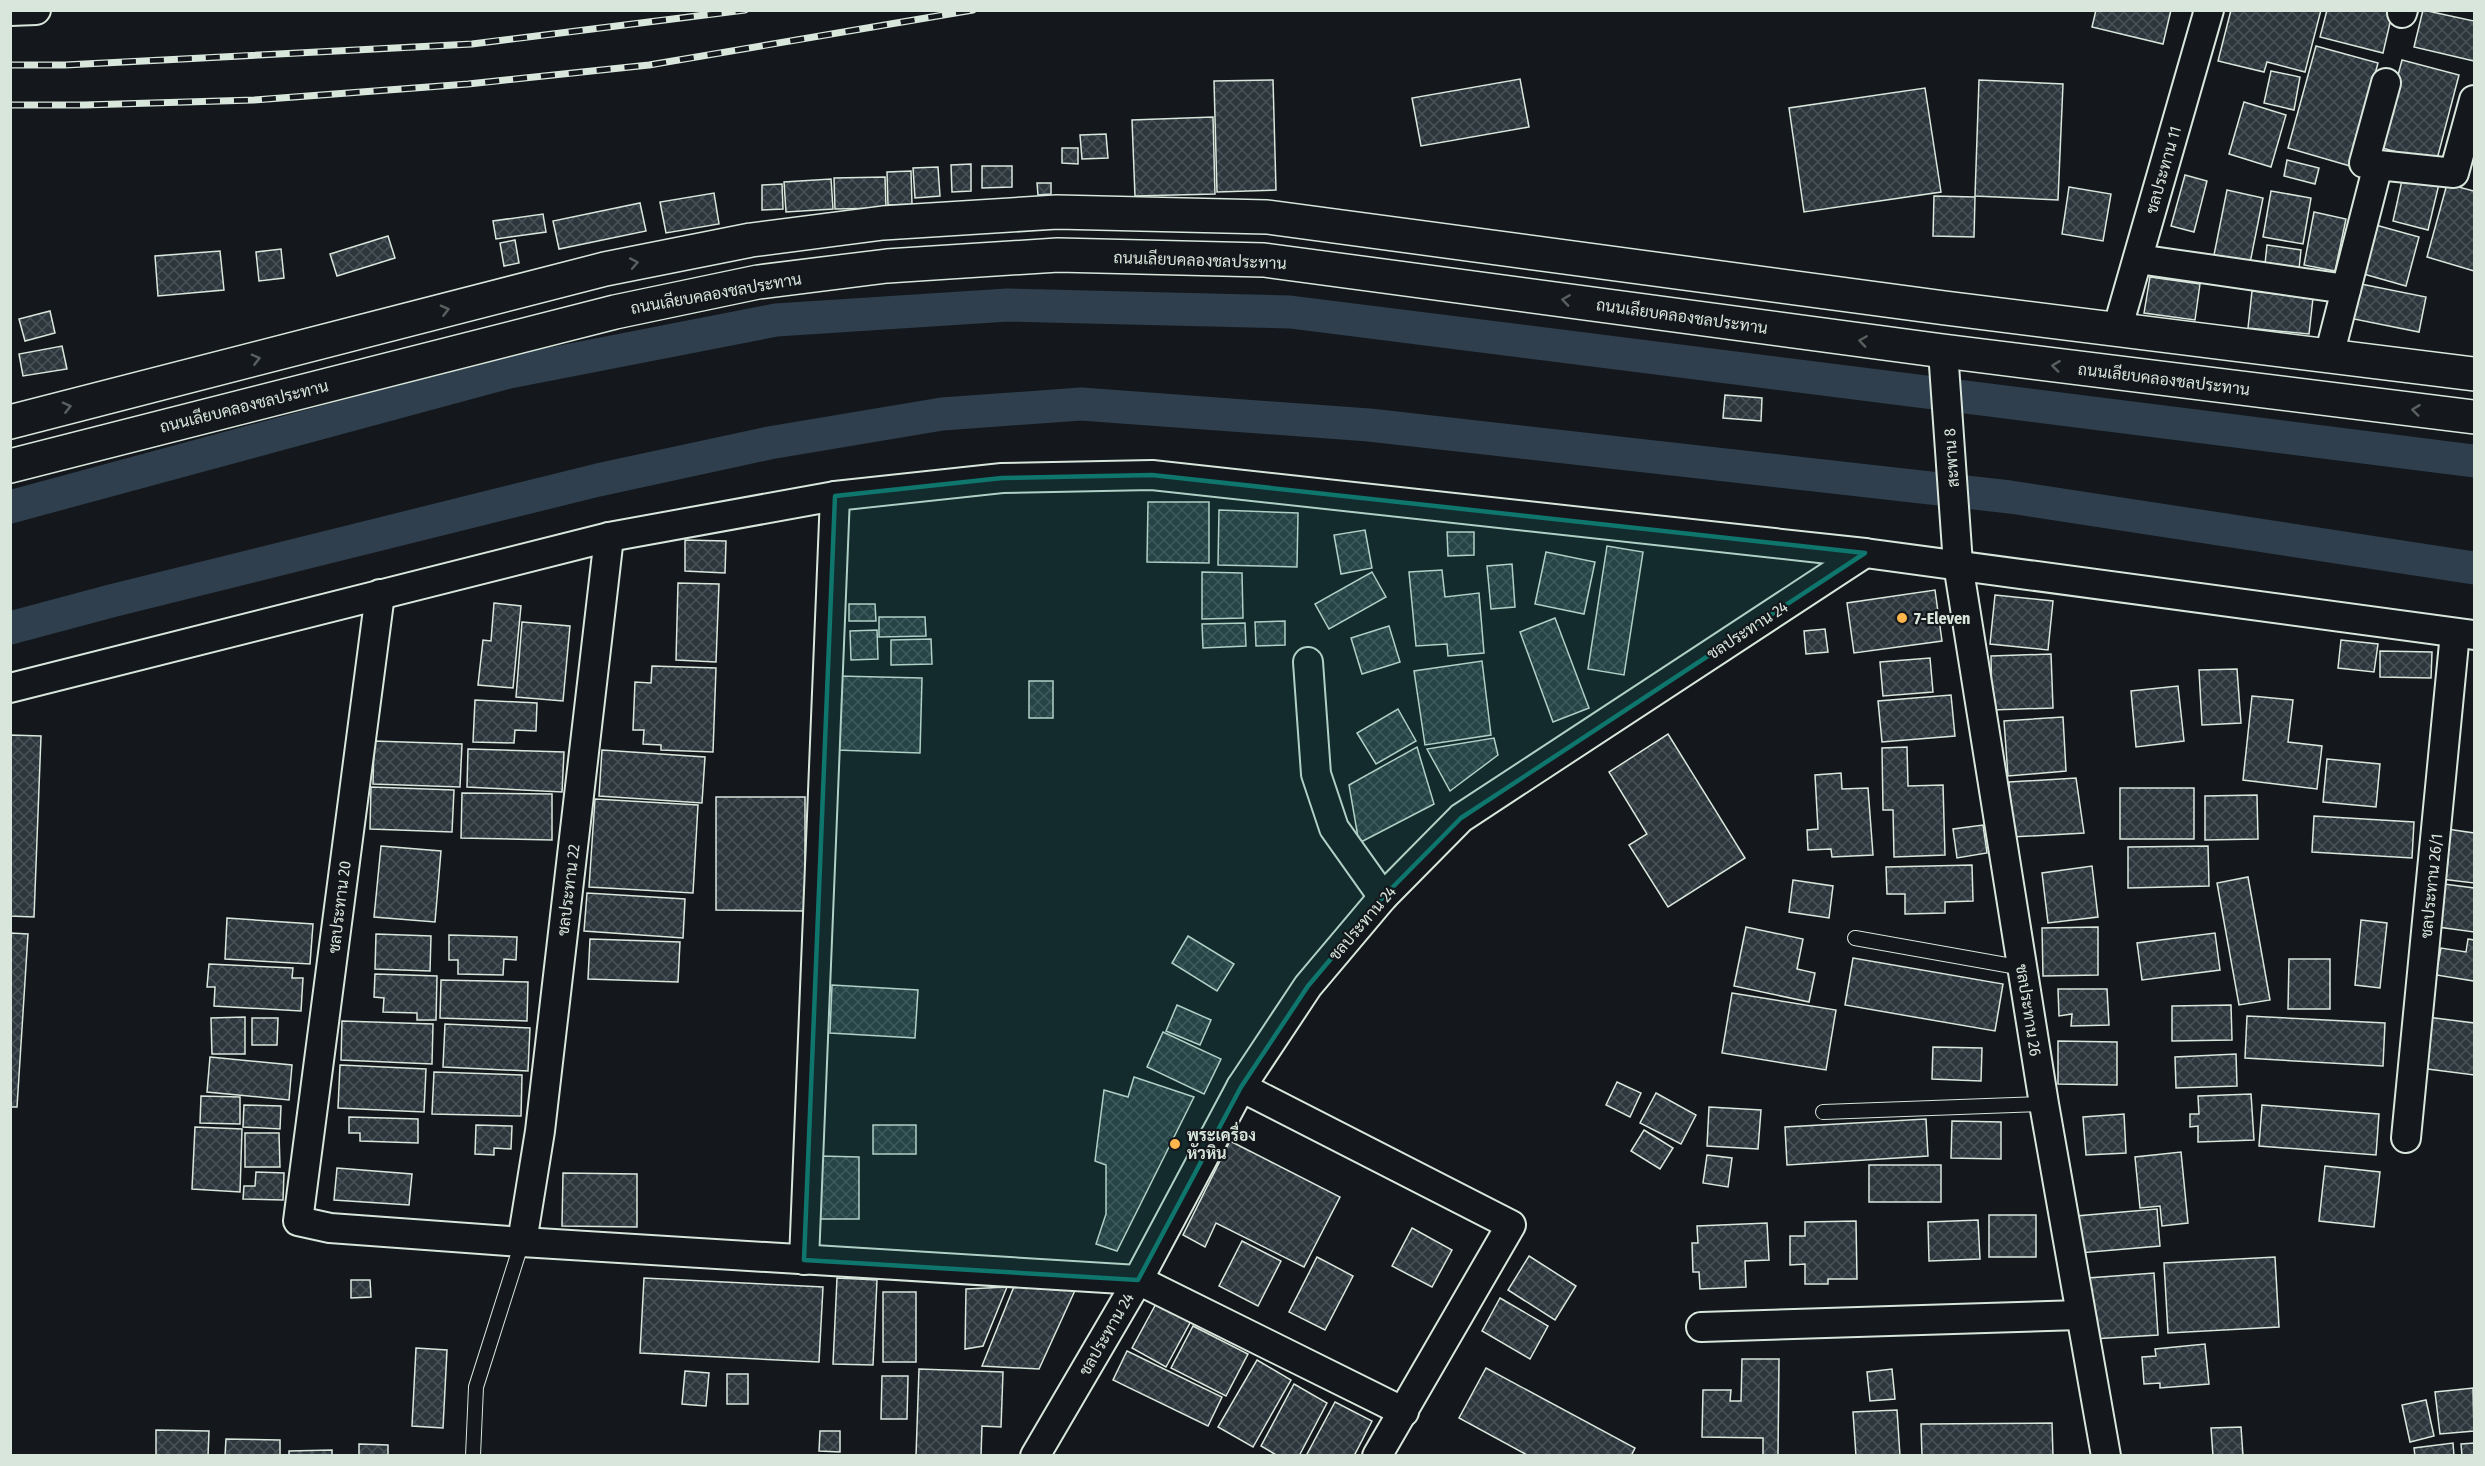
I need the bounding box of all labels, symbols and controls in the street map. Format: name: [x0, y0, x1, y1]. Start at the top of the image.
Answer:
street label: ชลประทาน 11: [2142, 124, 2185, 216]
street label: ถนนเลียบคลองชลประทาน: [1113, 246, 1287, 273]
one-way arrow: [629, 257, 639, 270]
street label: ถนนเลียบคลองชลประทาน: [629, 267, 803, 318]
street label: ถนนเลียบคลองชลประทาน: [1595, 293, 1769, 338]
one-way arrow: [1561, 295, 1570, 307]
one-way arrow: [440, 305, 450, 318]
one-way arrow: [1858, 335, 1867, 347]
one-way arrow: [251, 353, 261, 366]
street label: ถนนเลียบคลองชลประทาน: [2077, 358, 2251, 399]
one-way arrow: [2052, 360, 2061, 372]
street label: ถนนเลียบคลองชลประทาน: [157, 374, 330, 437]
one-way arrow: [61, 402, 72, 414]
one-way arrow: [2412, 405, 2421, 417]
street label: สะพาน 8: [1940, 428, 1963, 488]
street label: ชลประทาน 24: [1703, 597, 1791, 664]
place label: 7-Eleven: [1914, 609, 1970, 628]
marker: 7-Eleven: [1895, 611, 1909, 625]
street label: ชลประทาน 26/1: [2417, 833, 2446, 939]
street label: ชลประทาน 22: [553, 843, 584, 937]
street label: ชลประทาน 20: [324, 860, 355, 955]
street label: ชลประทาน 24: [1325, 882, 1400, 964]
street label: ชลประทาน 26: [2012, 963, 2045, 1058]
place label: พระเครื่อง หัวหิน: [1187, 1121, 1256, 1163]
marker: พระเครื่อง หัวหิน: [1168, 1137, 1182, 1151]
street label: ชลประทาน 24: [1075, 1289, 1138, 1379]

